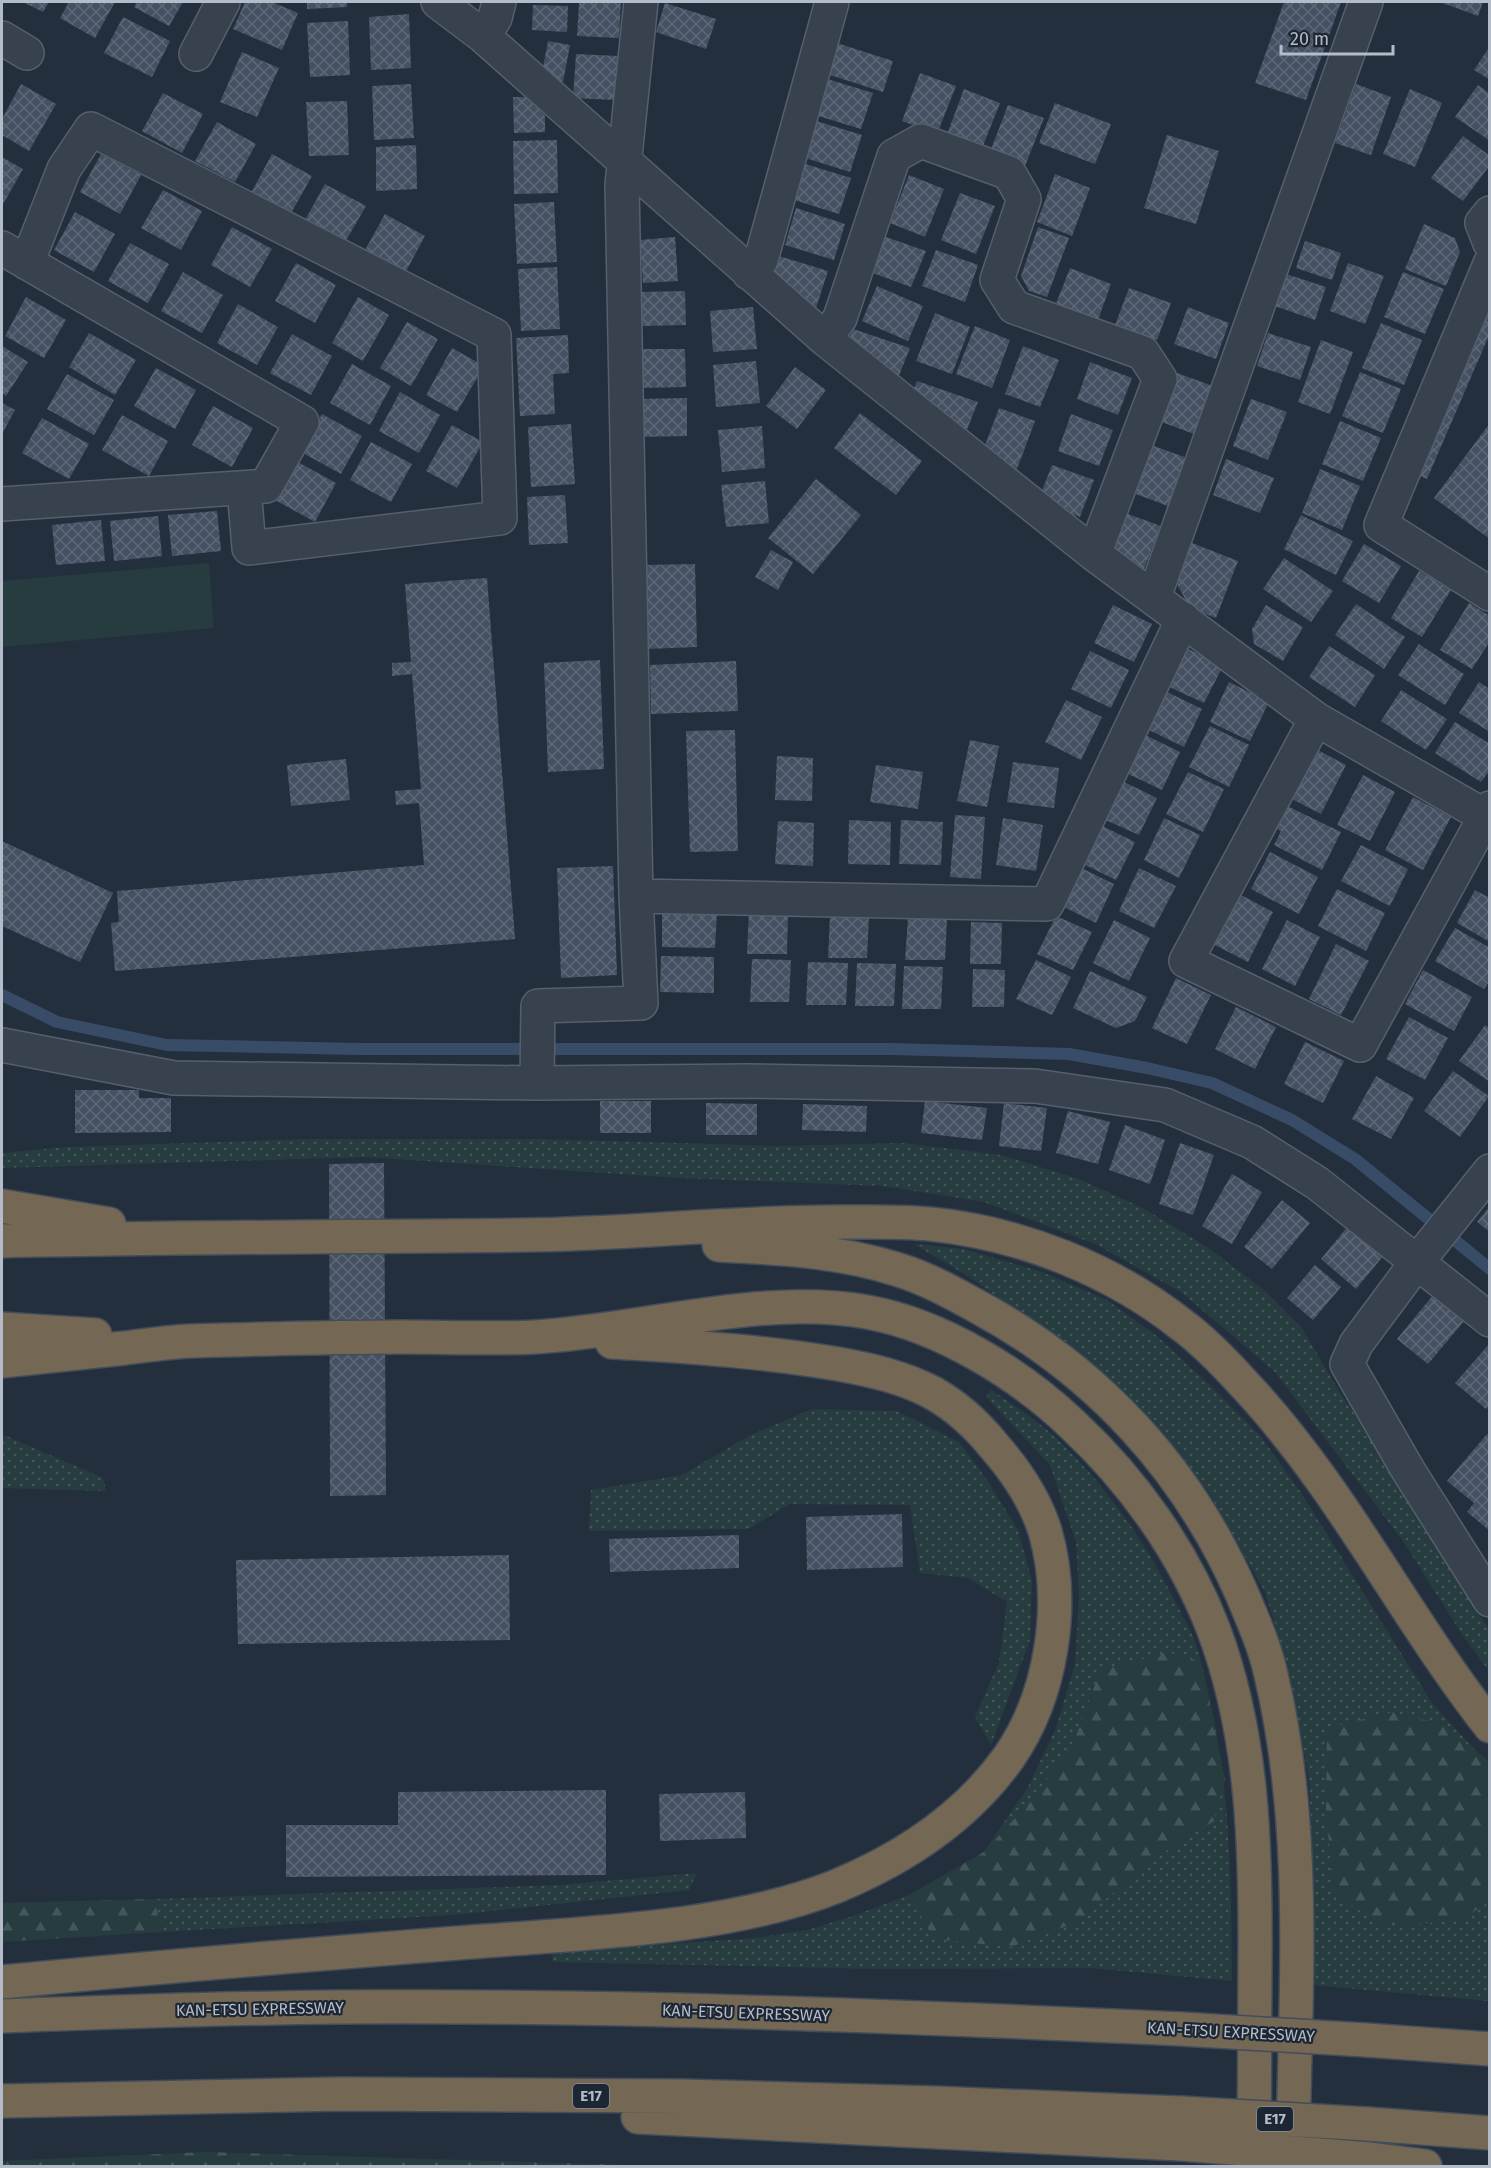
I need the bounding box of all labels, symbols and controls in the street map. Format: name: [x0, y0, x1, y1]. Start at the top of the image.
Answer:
scale bar: [1281, 18, 1394, 56]
text: 20 m: [1290, 28, 1329, 50]
street label: KAN-ETSU EXPRESSWAY: [176, 1998, 344, 2020]
street label: KAN-ETSU EXPRESSWAY: [662, 2001, 831, 2025]
street label: KAN-ETSU EXPRESSWAY: [1147, 2018, 1316, 2046]
road number: E17: [573, 2084, 609, 2108]
road number: E17: [1257, 2107, 1293, 2131]

